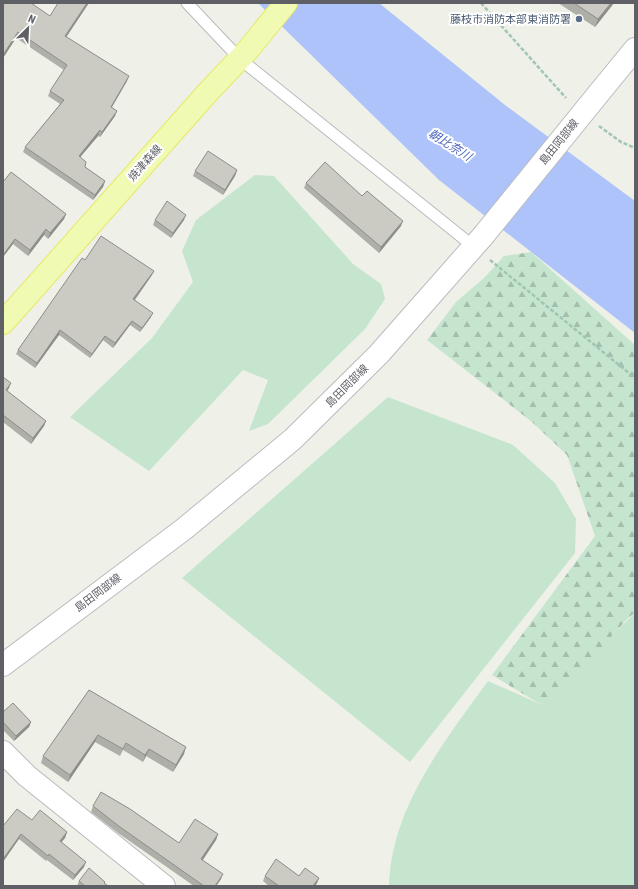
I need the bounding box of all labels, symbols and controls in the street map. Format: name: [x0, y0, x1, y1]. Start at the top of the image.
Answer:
north arrow: [8, 8, 48, 48]
text: N: [26, 12, 38, 27]
place label: 藤枝市消防本部東消防署: [450, 13, 571, 26]
marker: 藤枝市消防本部東消防署: [574, 14, 584, 24]
street label: 島田岡部線: [537, 117, 581, 167]
water label: 朝比奈川: [426, 126, 476, 165]
street label: 焼津森線: [125, 142, 165, 184]
street label: 島田岡部線: [323, 362, 371, 410]
street label: 島田岡部線: [72, 571, 124, 615]

